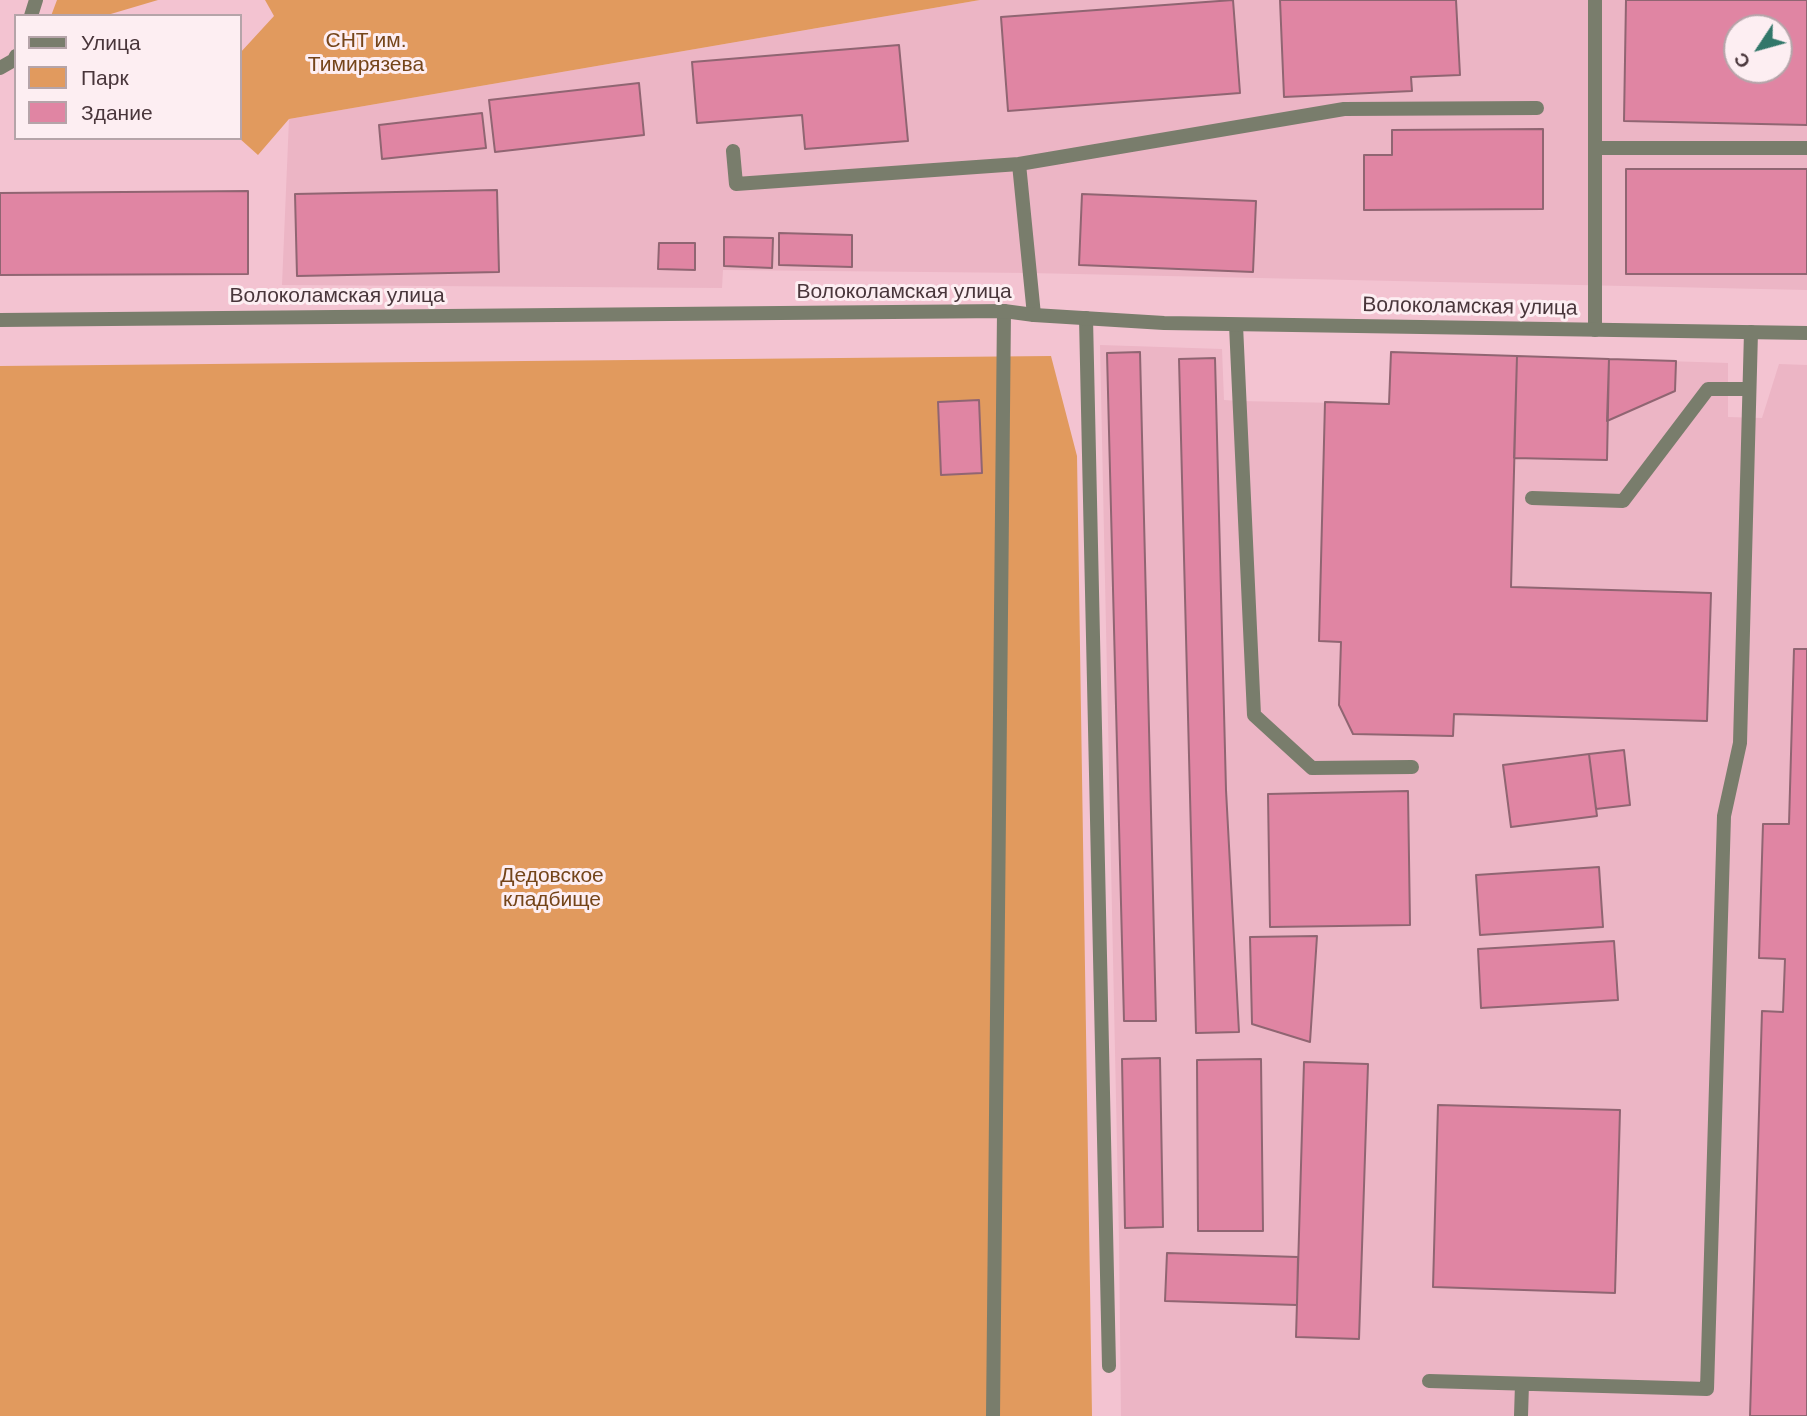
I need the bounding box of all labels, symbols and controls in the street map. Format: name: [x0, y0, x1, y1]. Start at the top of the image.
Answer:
legend: [14, 14, 242, 140]
north arrow: [1723, 14, 1793, 84]
park label: СНТ им. Тимирязева: [308, 28, 424, 78]
text: Улица: [81, 31, 141, 54]
text: С: [1730, 49, 1755, 72]
text: Парк: [81, 66, 129, 89]
text: Здание: [81, 101, 153, 124]
street label: Волоколамская улица: [796, 279, 1012, 305]
street label: Волоколамская улица: [229, 283, 445, 309]
street label: Волоколамская улица: [1362, 293, 1578, 321]
park label: Дедовское кладбище: [500, 863, 604, 913]

